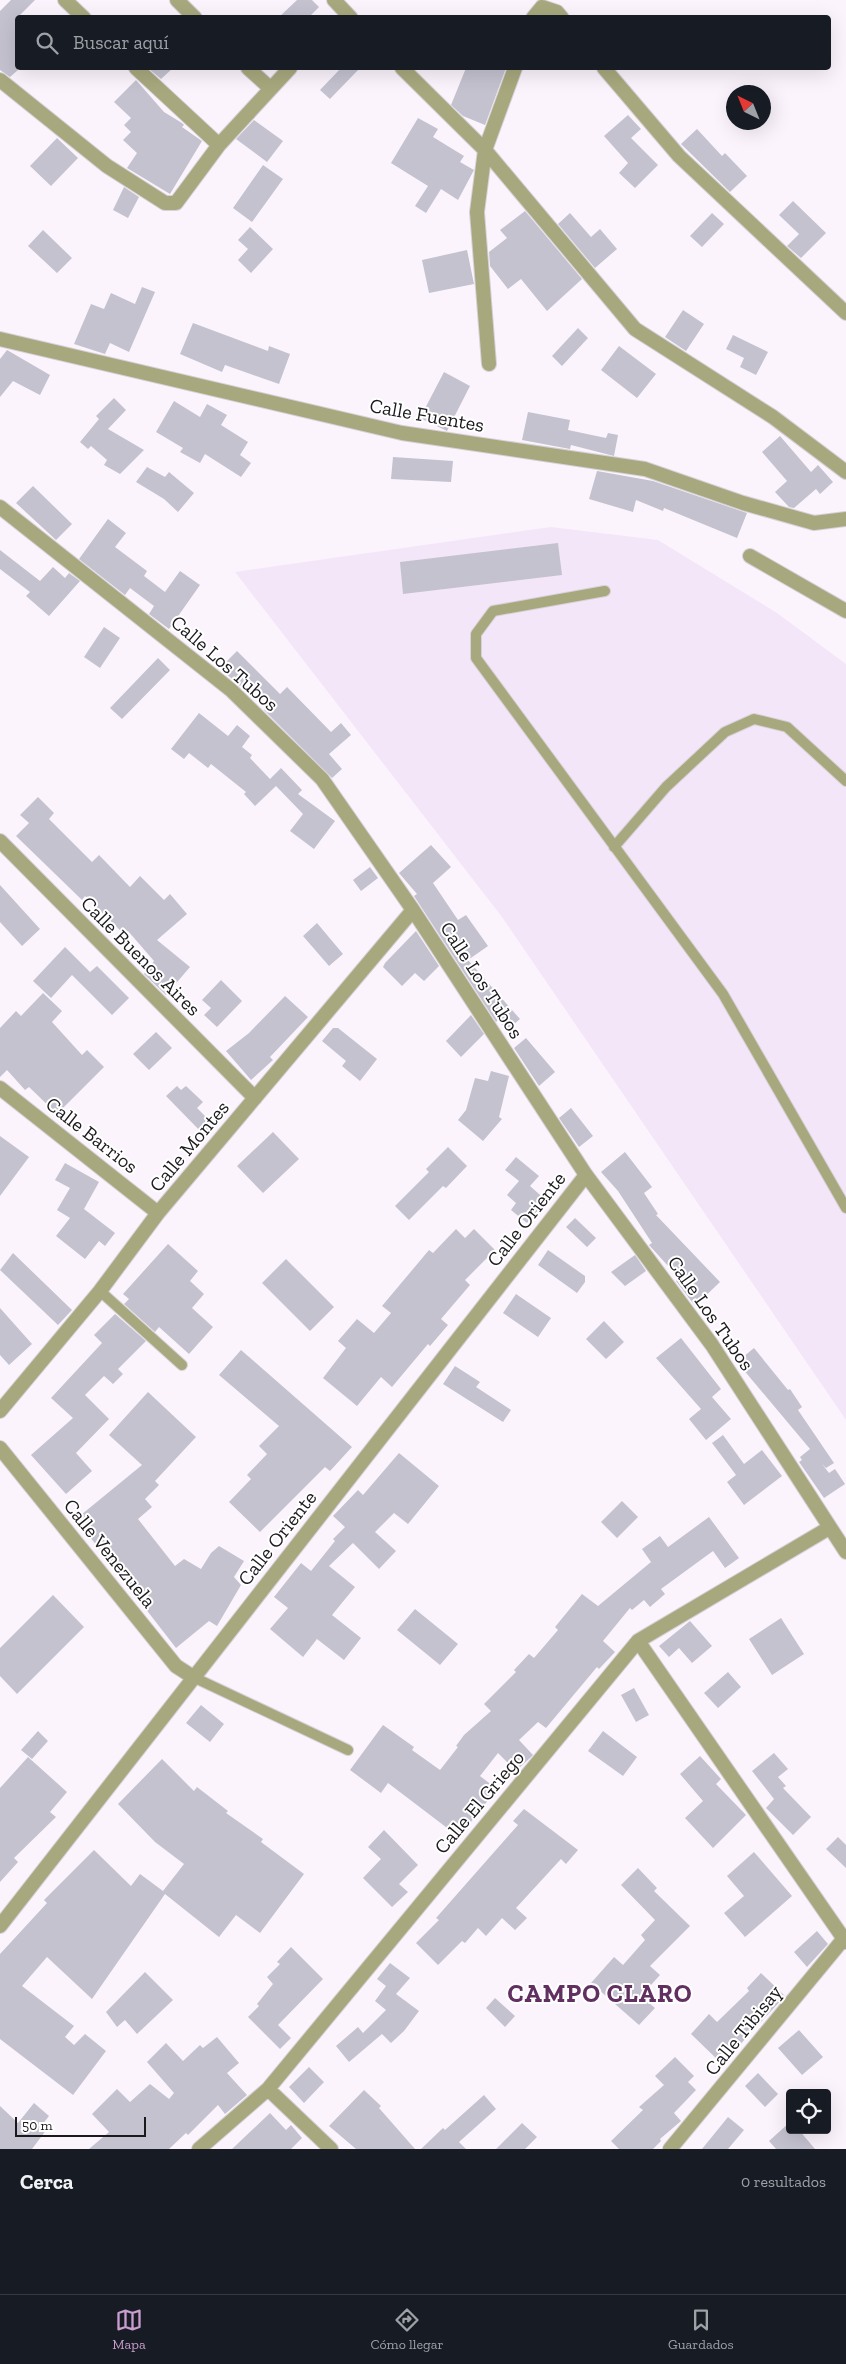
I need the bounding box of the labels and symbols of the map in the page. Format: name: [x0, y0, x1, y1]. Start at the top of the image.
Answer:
north arrow: [726, 85, 771, 130]
street label: Calle Fuentes: [368, 393, 486, 437]
street label: Calle Los Tubos: [166, 610, 284, 716]
street label: Calle Buenos Aires: [76, 891, 206, 1021]
street label: Calle Los Tubos: [435, 917, 529, 1043]
street label: Calle Barrios: [41, 1092, 143, 1178]
street label: Calle Montes: [144, 1096, 234, 1196]
street label: Calle Oriente: [482, 1167, 570, 1271]
street label: Calle Los Tubos: [663, 1251, 759, 1375]
street label: Calle Oriente: [233, 1486, 321, 1590]
street label: Calle Venezuela: [59, 1494, 161, 1613]
street label: Calle El Griego: [429, 1746, 529, 1858]
district label: CAMPO CLARO: [507, 1978, 693, 2008]
street label: Calle Tibisay: [699, 1979, 787, 2080]
scale bar: [15, 2114, 146, 2137]

